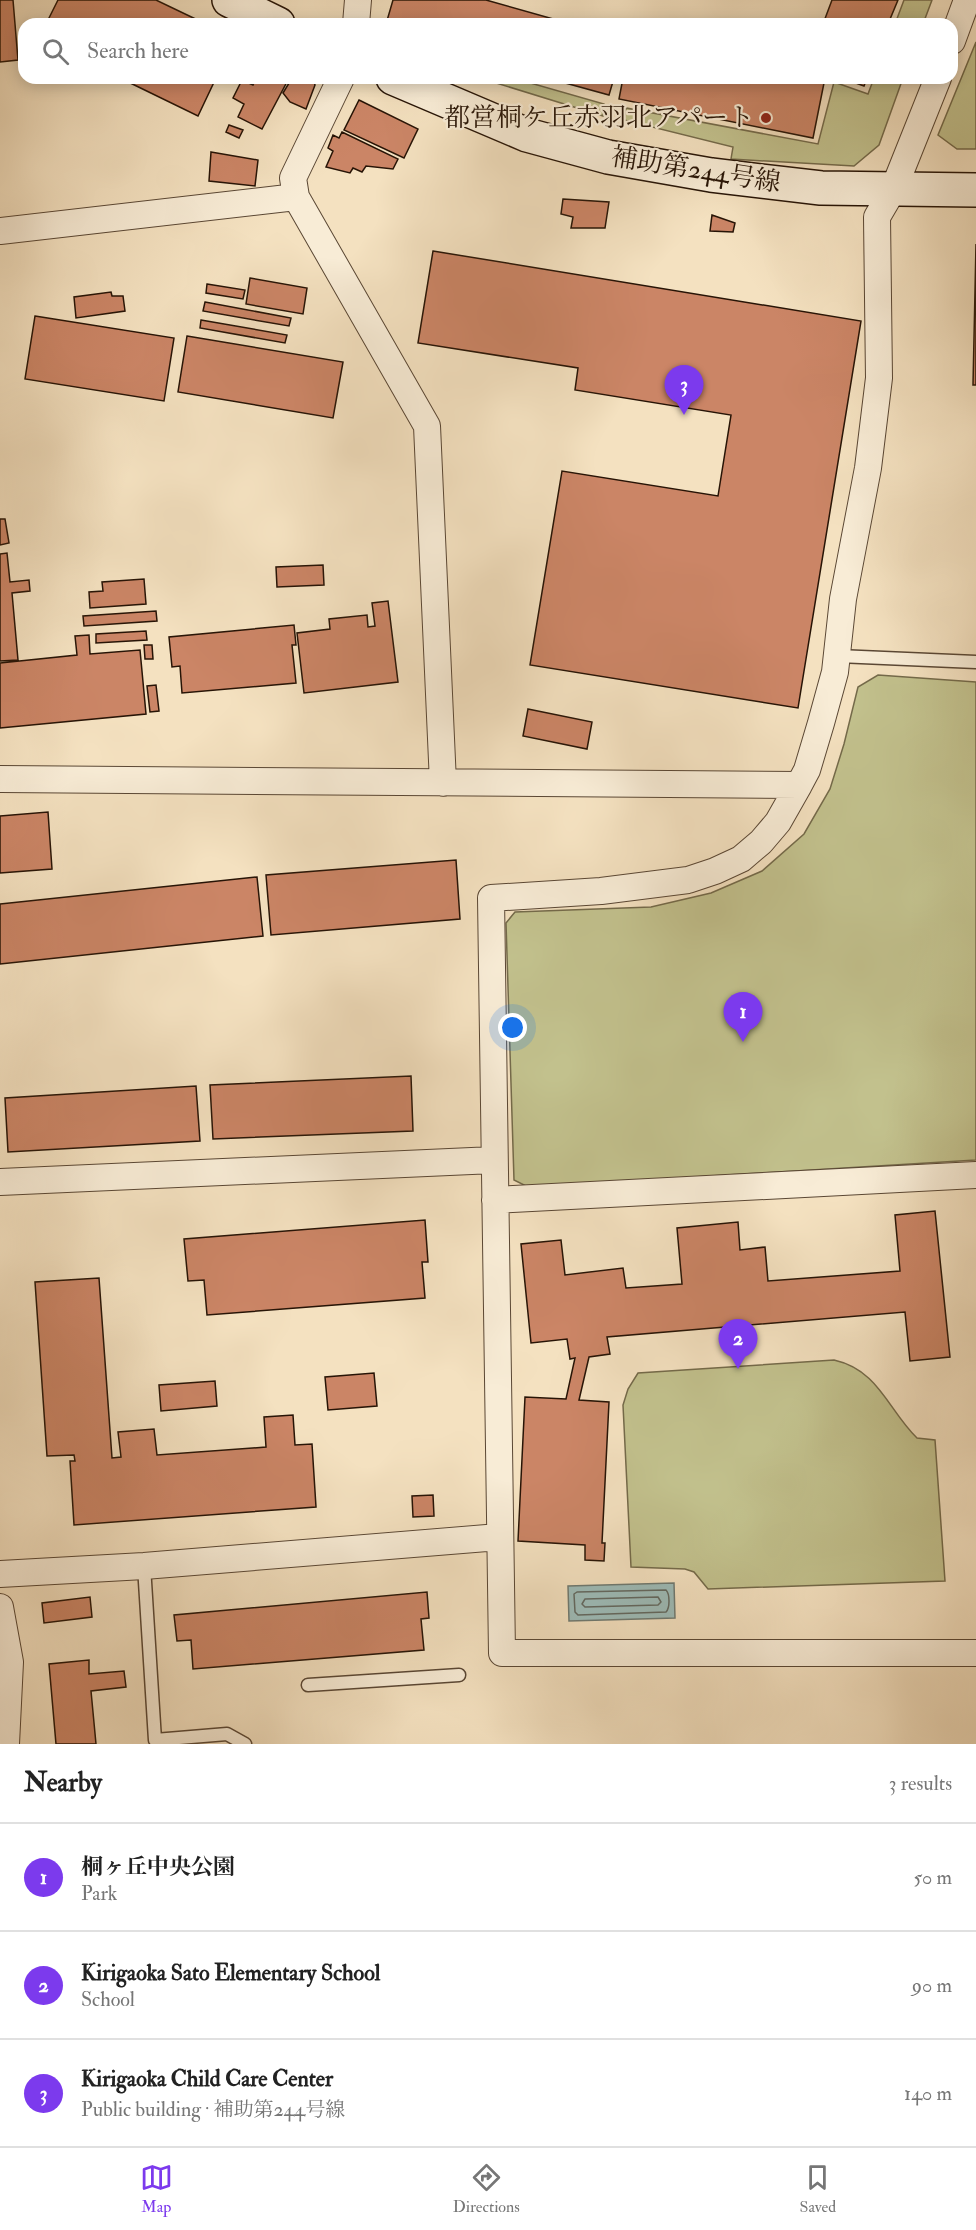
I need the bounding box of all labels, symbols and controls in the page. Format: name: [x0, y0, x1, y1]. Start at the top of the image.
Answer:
search box: [18, 18, 958, 84]
icon: search: [39, 35, 72, 68]
text: Search here: [87, 37, 189, 65]
place label: 都営桐ケ丘赤羽北アパート: [444, 102, 754, 134]
marker: 都営桐ケ丘赤羽北アパート: [759, 111, 773, 125]
street label: 補助第244号線: [609, 141, 783, 199]
pin: 3: [664, 366, 704, 415]
pin: 1: [724, 992, 762, 1042]
your location: [498, 1013, 527, 1042]
pin: 2: [718, 1320, 758, 1369]
text: Nearby: [24, 1767, 102, 1799]
text: 3 results: [889, 1771, 952, 1796]
text: 桐ヶ丘中央公園: [81, 1853, 235, 1881]
text: 1: [40, 1865, 47, 1890]
text: 50 m: [913, 1865, 952, 1890]
text: Park: [81, 1881, 117, 1906]
text: Kirigaoka Sato Elementary School: [81, 1959, 380, 1987]
text: 2: [38, 1973, 49, 1998]
text: 90 m: [912, 1973, 952, 1998]
text: School: [81, 1987, 135, 2012]
text: Kirigaoka Child Care Center: [81, 2065, 333, 2093]
text: 3: [40, 2081, 47, 2106]
text: 140 m: [904, 2081, 952, 2106]
text: Public building · 補助第244号線: [81, 2097, 345, 2122]
tab: Map: [140, 2161, 173, 2217]
tab: Directions: [453, 2161, 520, 2217]
tab: Saved: [800, 2161, 836, 2217]

